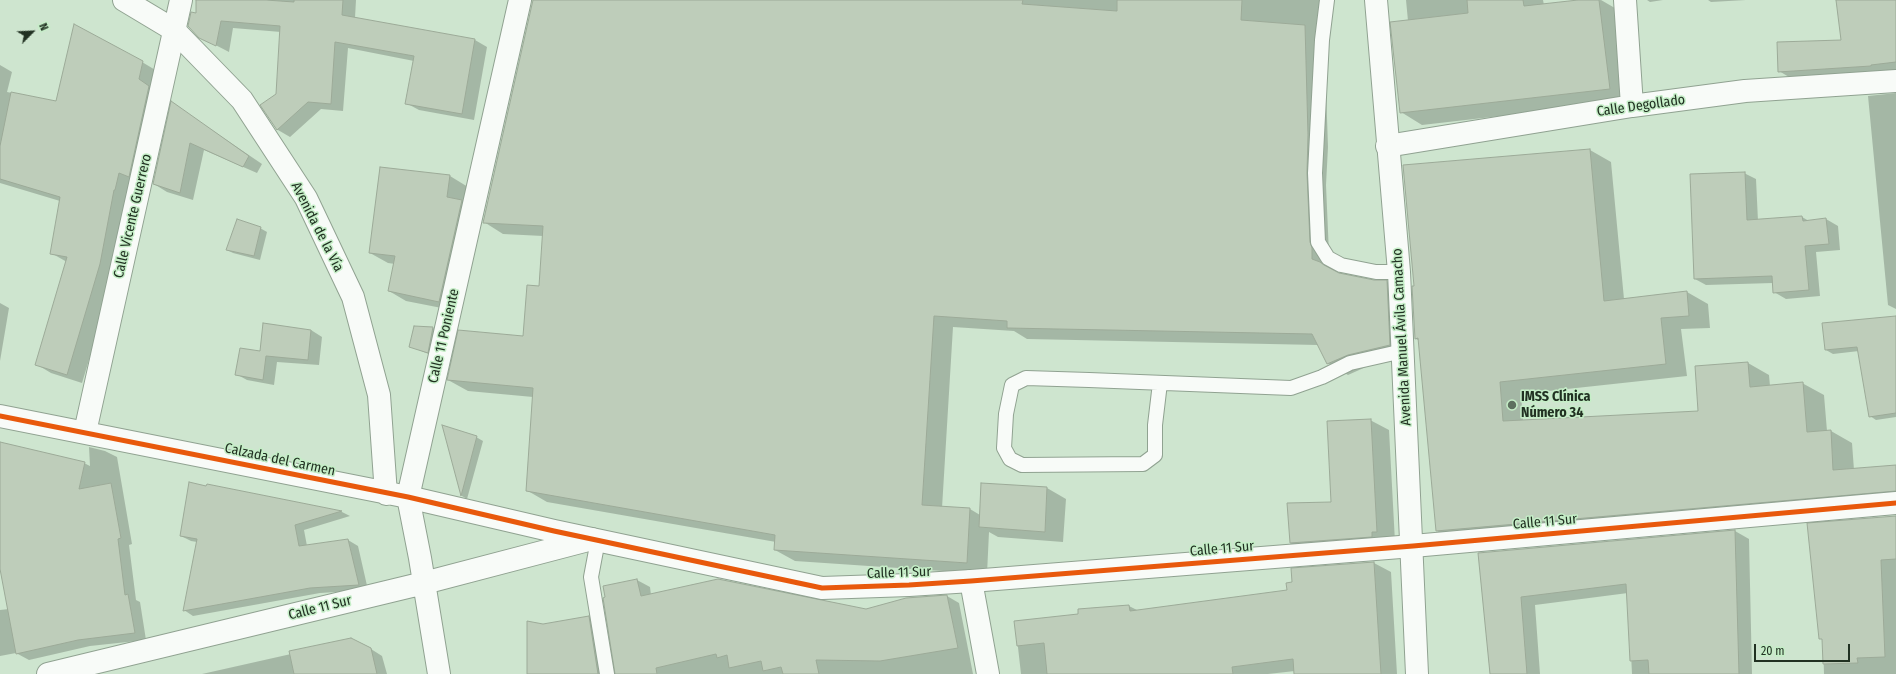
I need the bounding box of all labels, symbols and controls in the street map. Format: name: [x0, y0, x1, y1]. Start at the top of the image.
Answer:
north arrow: [12, 12, 52, 52]
text: N: [36, 21, 51, 33]
street label: Calle Degollado: [1596, 91, 1686, 121]
street label: Calle Vicente Guerrero: [111, 152, 155, 280]
street label: Avenida de la Vía: [287, 179, 347, 275]
street label: Avenida Manuel Ávila Camacho: [1389, 248, 1415, 426]
street label: Calle 11 Poniente: [425, 287, 463, 385]
place label: IMSS Clínica Número 34: [1521, 389, 1590, 422]
marker: IMSS Clínica Número 34: [1506, 399, 1518, 411]
street label: Calzada del Carmen: [223, 440, 337, 480]
street label: Calle 11 Sur: [1512, 511, 1578, 533]
street label: Calle 11 Sur: [1189, 538, 1255, 560]
street label: Calle 11 Sur: [867, 563, 931, 583]
street label: Calle 11 Sur: [287, 592, 353, 624]
scale bar: [1756, 636, 1852, 662]
text: 20 m: [1761, 644, 1785, 658]

